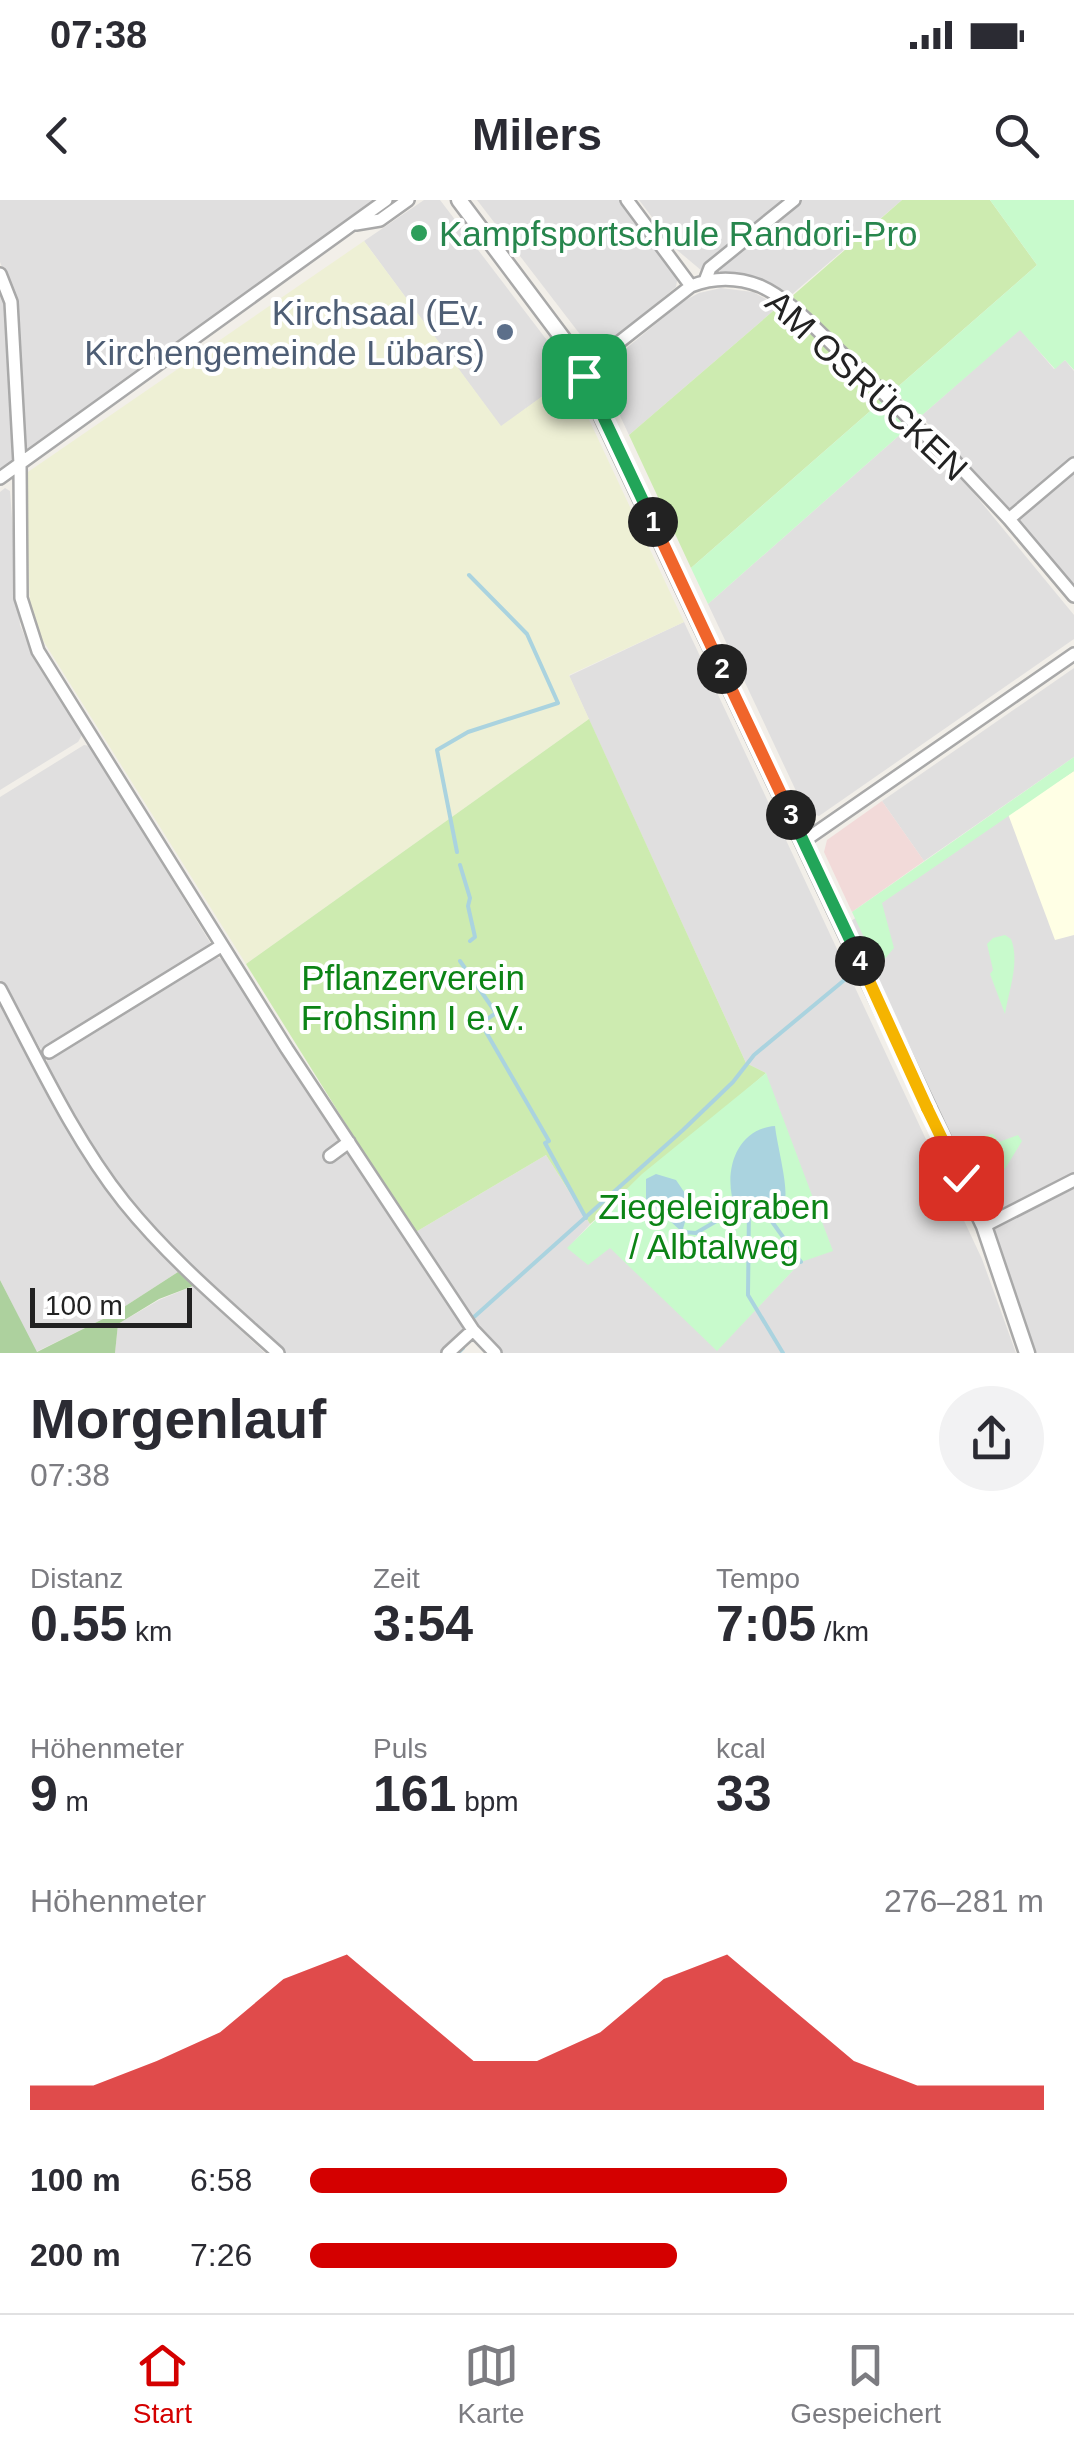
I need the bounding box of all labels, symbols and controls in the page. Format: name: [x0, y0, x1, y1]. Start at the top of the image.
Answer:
text: 07:38: [50, 14, 147, 56]
icon: back: [30, 108, 85, 163]
icon: search: [989, 108, 1044, 163]
text: Milers: [472, 109, 602, 160]
place label: Kampfsportschule Randori-Pro: [439, 214, 918, 253]
marker: Kampfsportschule Randori-Pro: [408, 222, 430, 244]
street label: AM OSRÜCKEN: [758, 282, 976, 488]
place label: Kirchsaal (Ev. Kirchengemeinde Lübars): [84, 293, 485, 372]
marker: Kirchsaal (Ev. Kirchengemeinde Lübars): [494, 321, 516, 343]
pin: [542, 334, 627, 419]
icon: arrive: [557, 349, 612, 404]
pin: 1: [628, 497, 678, 547]
text: 1: [645, 506, 661, 537]
pin: 2: [697, 644, 747, 694]
text: 2: [714, 653, 730, 684]
pin: 3: [766, 790, 816, 840]
text: 3: [783, 799, 799, 830]
pin: 4: [835, 936, 885, 986]
text: 4: [852, 945, 868, 976]
park label: Pflanzerverein Frohsinn I e.V.: [301, 958, 525, 1037]
pin: [919, 1136, 1004, 1221]
icon: check: [934, 1151, 989, 1206]
park label: Ziegeleigraben / Albtalweg: [598, 1187, 830, 1266]
scale bar: [30, 1283, 192, 1328]
text: 100 m: [45, 1290, 123, 1321]
button: share: [939, 1386, 1044, 1491]
text: Morgenlauf: [30, 1388, 326, 1450]
text: 07:38: [30, 1457, 110, 1493]
text: Distanz: [30, 1563, 123, 1594]
text: Zeit: [373, 1563, 420, 1594]
text: Tempo: [716, 1563, 800, 1594]
text: 0.55: [30, 1596, 127, 1652]
text: 3:54: [373, 1596, 473, 1652]
text: 7:05: [716, 1596, 816, 1652]
text: km: [127, 1616, 172, 1647]
text: /km: [816, 1616, 869, 1647]
text: Höhenmeter: [30, 1733, 184, 1764]
text: Puls: [373, 1733, 427, 1764]
text: kcal: [716, 1733, 766, 1764]
text: 9: [30, 1766, 58, 1822]
text: 161: [373, 1766, 456, 1822]
text: 33: [716, 1766, 772, 1822]
text: m: [58, 1786, 89, 1817]
text: bpm: [456, 1786, 519, 1817]
text: Höhenmeter: [30, 1883, 206, 1919]
text: 276–281 m: [884, 1883, 1044, 1919]
text: 100 m: [30, 2162, 121, 2198]
text: 6:58: [190, 2162, 252, 2198]
text: 200 m: [30, 2237, 121, 2273]
text: 7:26: [190, 2237, 252, 2273]
tab: Start: [133, 2338, 192, 2430]
tab: Karte: [458, 2338, 525, 2430]
tab: Gespeichert: [790, 2338, 941, 2430]

